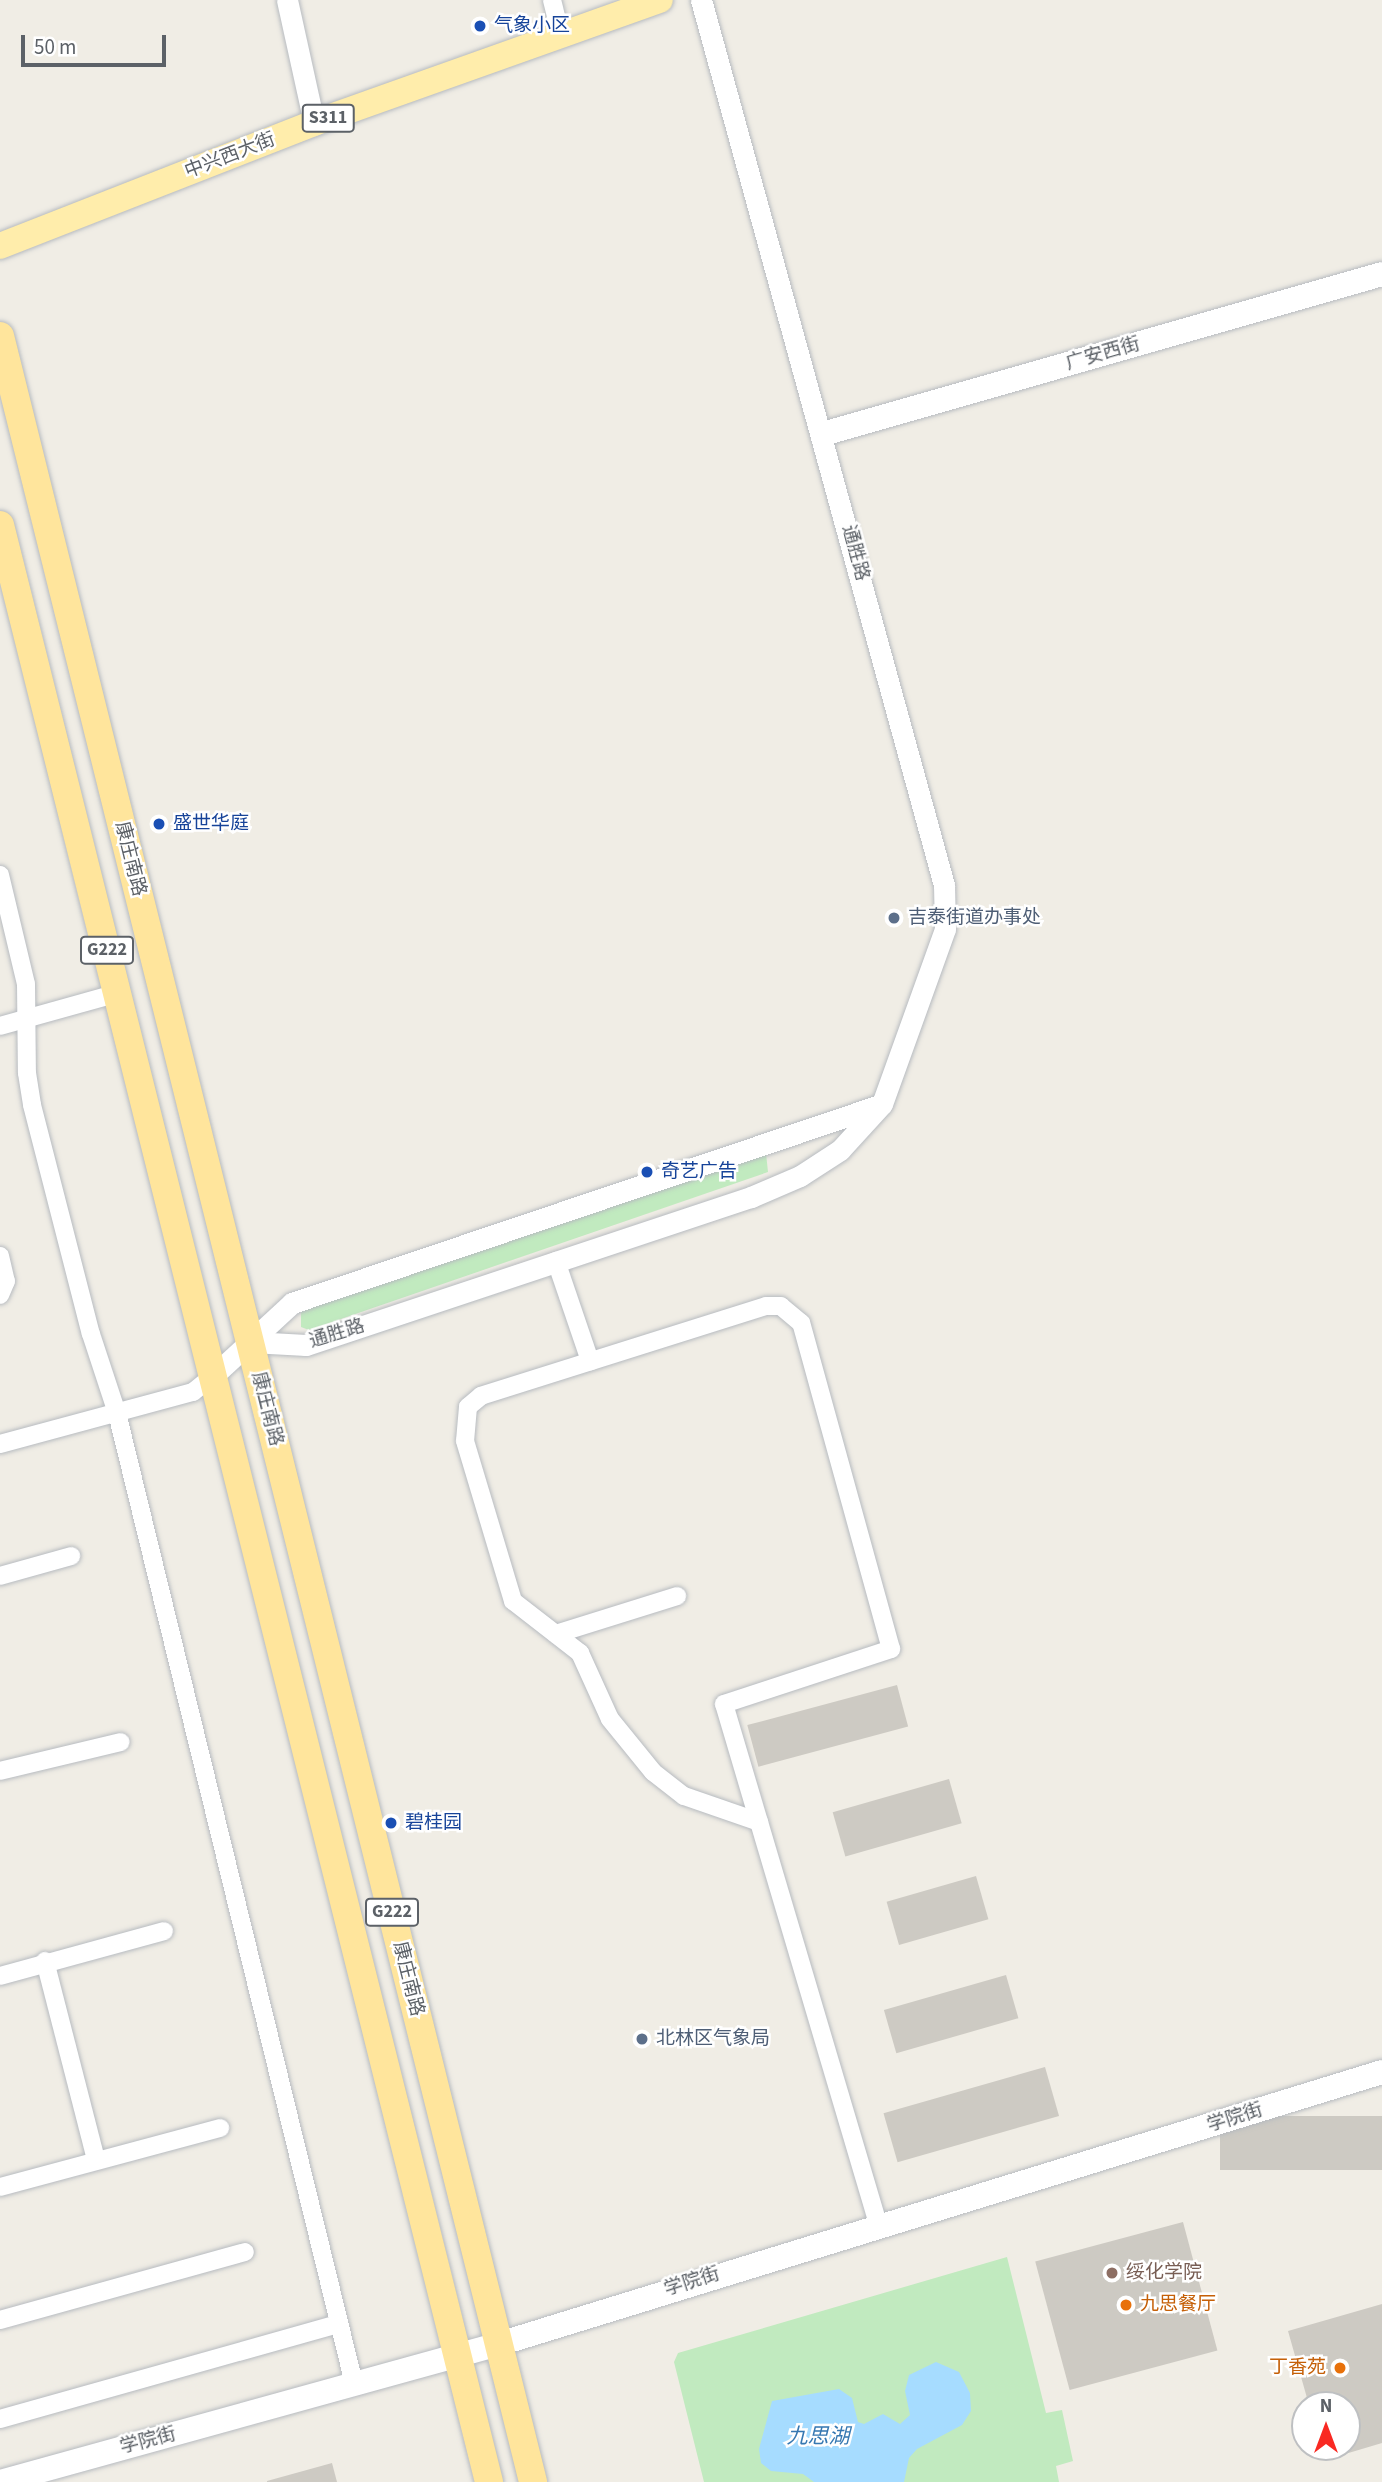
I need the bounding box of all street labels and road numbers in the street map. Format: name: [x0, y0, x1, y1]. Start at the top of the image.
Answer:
road number: S311: [300, 104, 356, 132]
street label: 中兴西大街: [182, 128, 278, 184]
street label: 广安西街: [1063, 333, 1143, 375]
street label: 通胜路: [837, 523, 873, 583]
street label: 康庄南路: [110, 819, 150, 899]
road number: G222: [79, 936, 135, 965]
street label: 通胜路: [306, 1315, 368, 1353]
street label: 康庄南路: [247, 1369, 287, 1449]
road number: G222: [364, 1898, 420, 1926]
street label: 康庄南路: [388, 1939, 428, 2019]
street label: 学院街: [1204, 2098, 1266, 2138]
street label: 学院街: [661, 2262, 723, 2302]
street label: 学院街: [118, 2423, 178, 2459]

